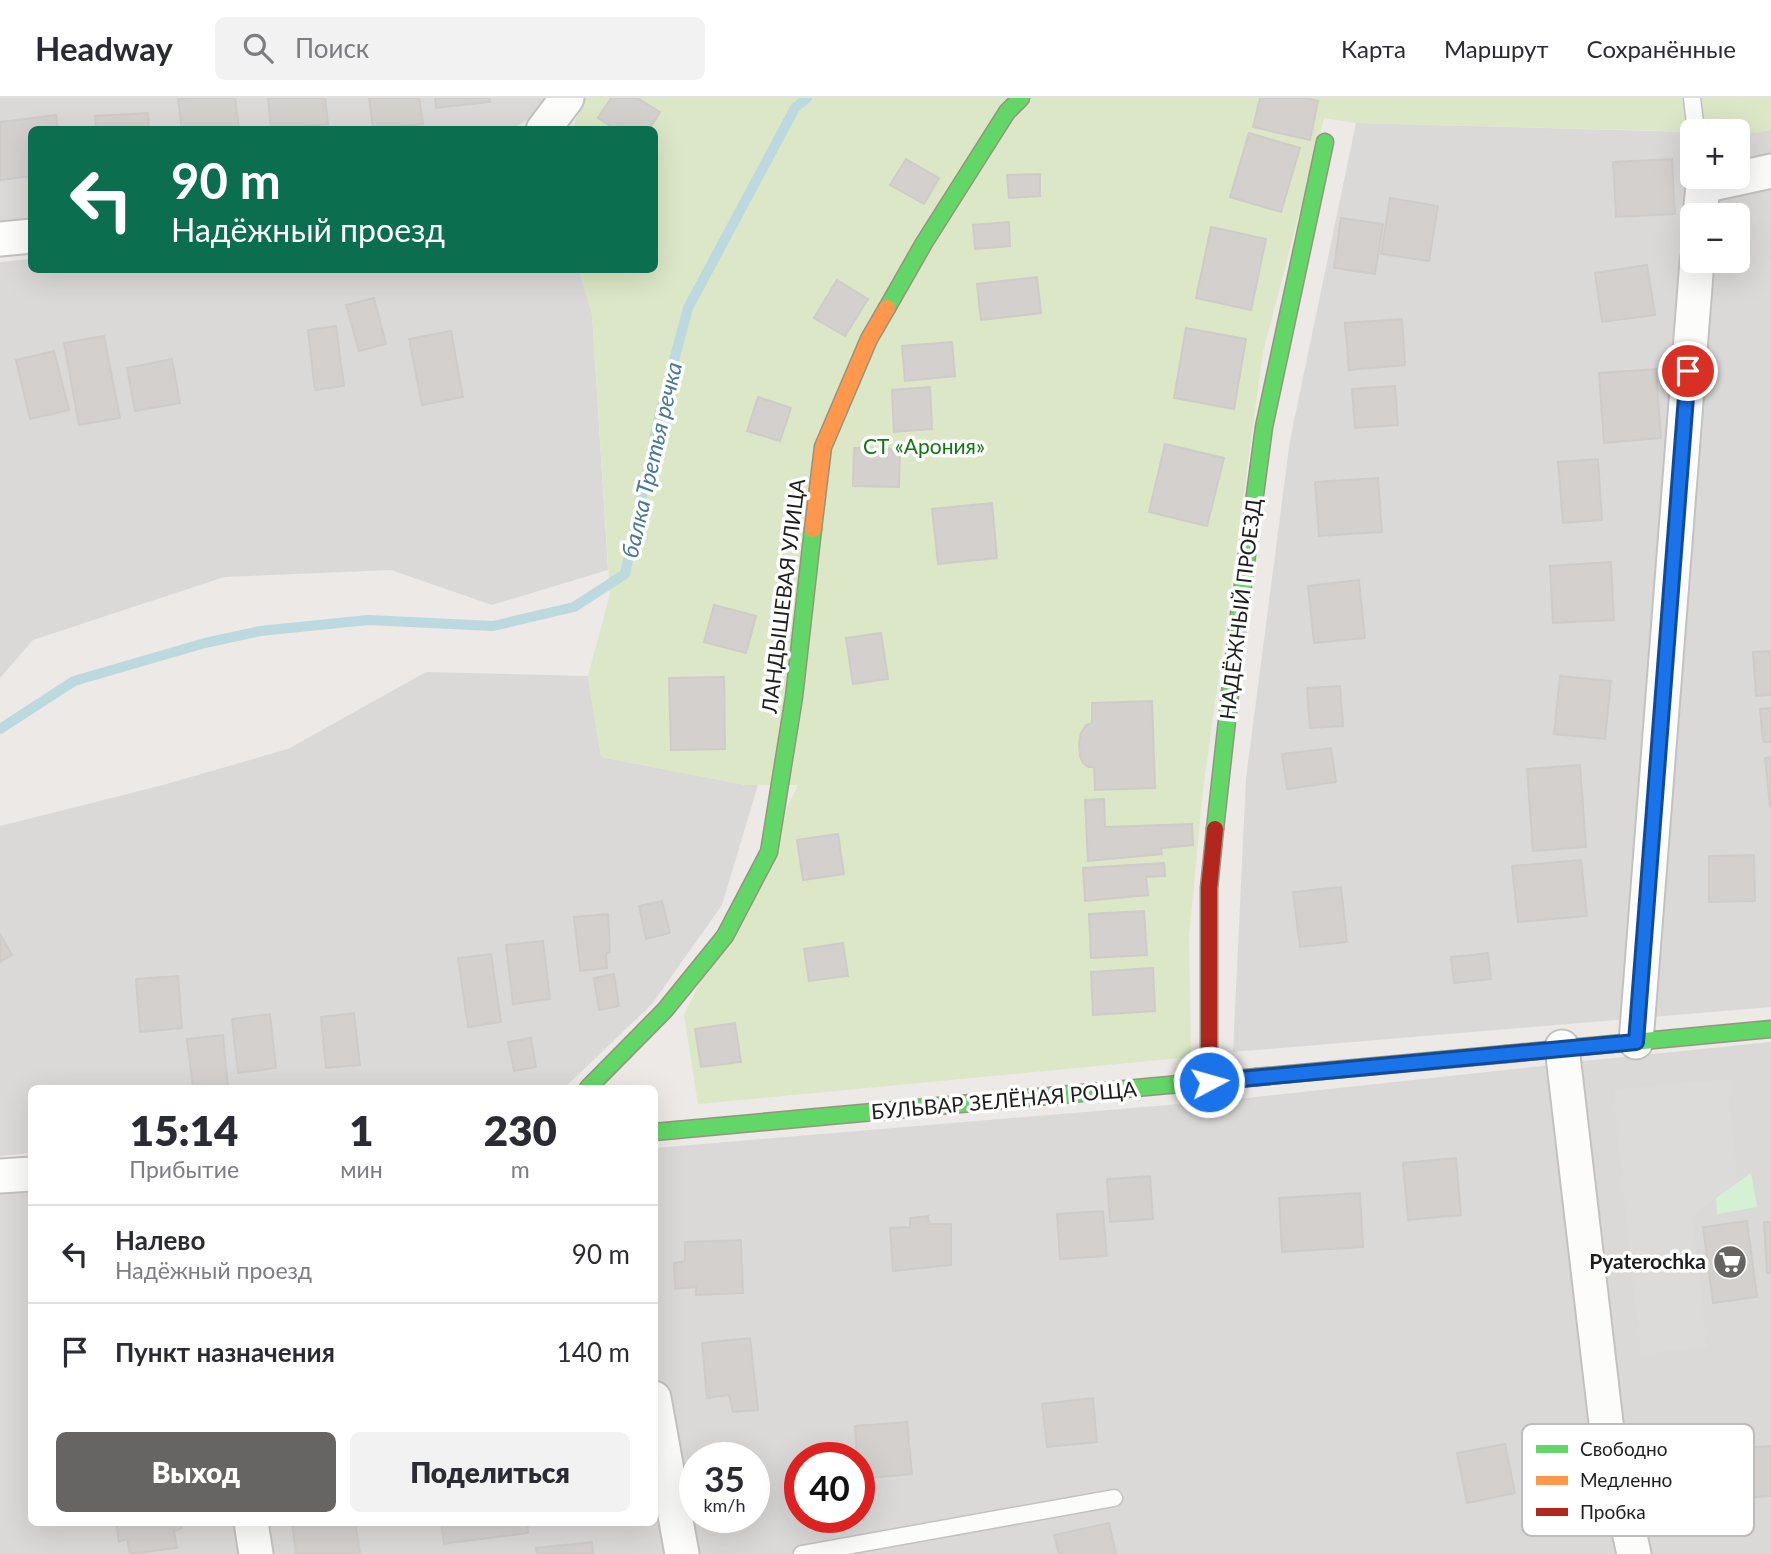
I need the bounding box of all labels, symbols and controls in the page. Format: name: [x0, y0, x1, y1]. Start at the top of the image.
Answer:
search box: [215, 17, 705, 80]
text: Headway: [35, 28, 173, 68]
icon: search: [239, 29, 277, 67]
text: Поиск: [295, 32, 369, 64]
text: Карта: [1341, 34, 1406, 63]
text: Маршрут: [1444, 34, 1549, 63]
text: Сохранённые: [1587, 34, 1736, 63]
map controls: [1680, 119, 1750, 273]
button: +: [1680, 119, 1750, 189]
text: 90 m: [171, 151, 281, 209]
icon: left: [56, 154, 147, 245]
button: −: [1680, 203, 1750, 273]
text: Надёжный проезд: [171, 210, 445, 249]
pin: [1658, 341, 1718, 401]
icon: arrive: [1669, 352, 1707, 390]
water label: балка Третья речка: [615, 359, 687, 560]
park label: СТ «Арония»: [863, 433, 985, 458]
street label: ЛАНДЫШЕВАЯ УЛИЦА: [756, 476, 809, 716]
street label: НАДЁЖНЫЙ ПРОЕЗД: [1214, 497, 1265, 721]
position arrow: [1172, 1045, 1246, 1119]
street label: БУЛЬВАР ЗЕЛЁНАЯ РОЩА: [870, 1075, 1139, 1124]
text: 15:14: [130, 1105, 238, 1155]
text: 1: [349, 1105, 374, 1155]
text: 230: [484, 1105, 557, 1155]
text: Прибытие: [129, 1155, 239, 1183]
text: мин: [340, 1155, 383, 1183]
text: m: [511, 1155, 530, 1183]
text: Налево: [115, 1224, 205, 1256]
icon: left: [56, 1235, 94, 1273]
text: 90 m: [572, 1238, 630, 1270]
supermarket icon: Pyaterochka: [1711, 1243, 1749, 1281]
place label: Pyaterochka: [1589, 1248, 1706, 1273]
text: Надёжный проезд: [115, 1256, 312, 1284]
icon: arrive: [56, 1333, 94, 1371]
text: Пункт назначения: [115, 1336, 335, 1368]
text: 140 m: [557, 1336, 630, 1368]
legend: [1522, 1424, 1754, 1536]
button: Выход: [56, 1432, 336, 1512]
button: Поделиться: [350, 1432, 630, 1512]
text: Свободно: [1580, 1437, 1668, 1460]
speed limit sign: 40: [784, 1442, 875, 1533]
text: 35: [704, 1457, 745, 1499]
text: Медленно: [1580, 1468, 1672, 1491]
text: km/h: [703, 1494, 746, 1516]
text: Пробка: [1580, 1500, 1646, 1523]

